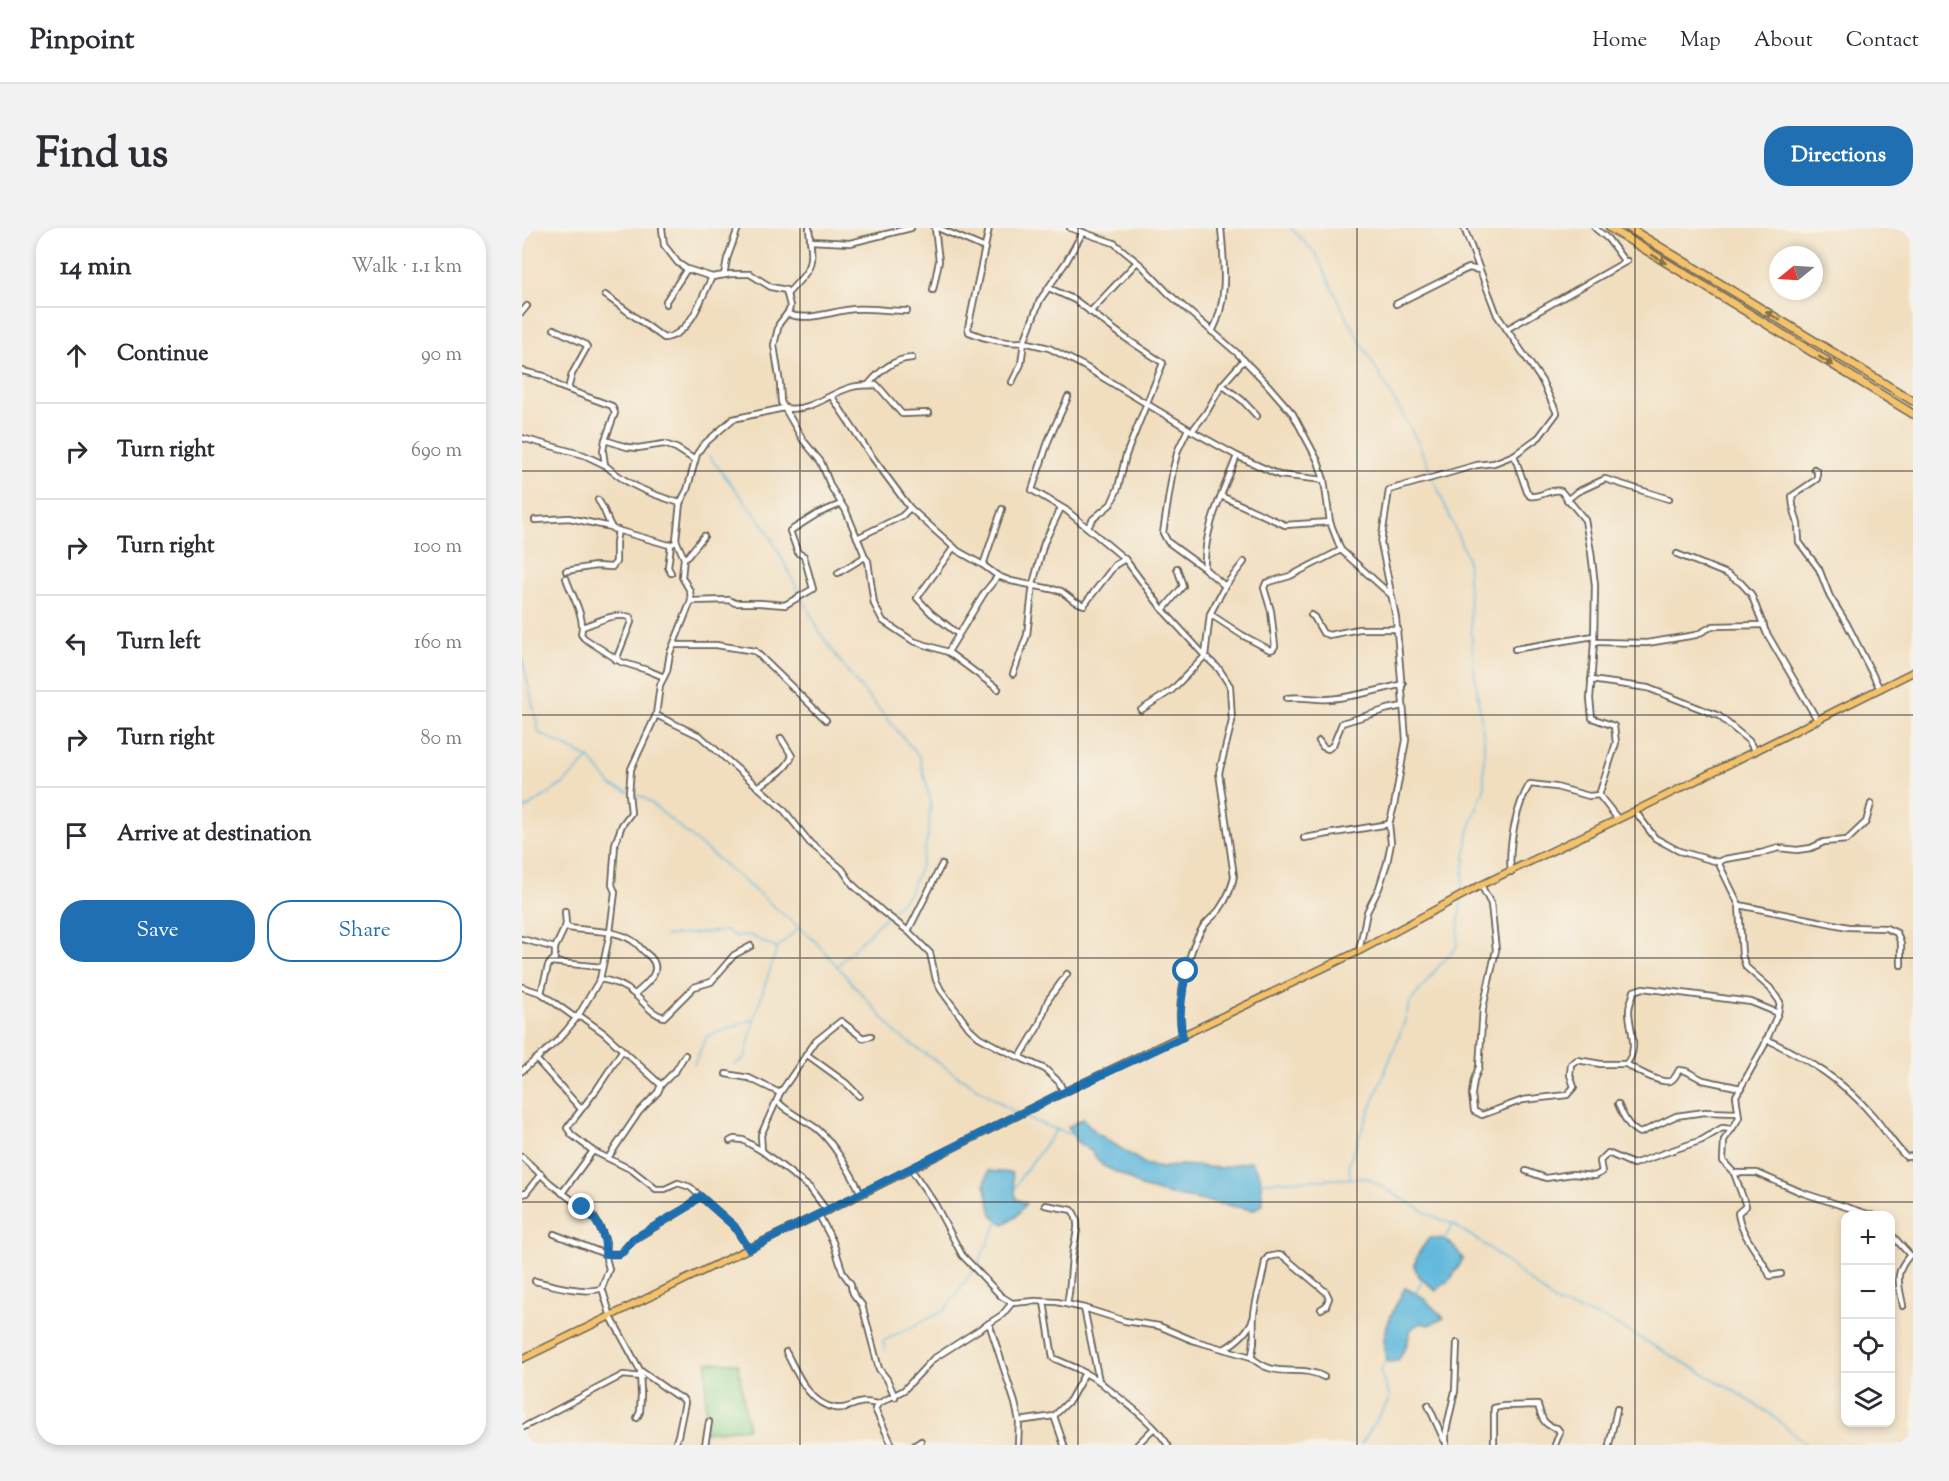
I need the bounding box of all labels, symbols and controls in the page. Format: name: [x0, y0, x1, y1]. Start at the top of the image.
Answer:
text: Pinpoint: [30, 21, 134, 61]
text: Home: [1592, 26, 1647, 56]
text: Map: [1680, 26, 1721, 56]
text: About: [1754, 26, 1813, 56]
text: Contact: [1846, 26, 1919, 56]
text: Find us: [36, 126, 168, 186]
button: Directions: [1764, 126, 1913, 186]
north arrow: [1769, 246, 1823, 300]
text: 14 min: [60, 249, 132, 286]
text: Walk · 1.1 km: [351, 253, 462, 282]
one-way arrow: [1651, 254, 1668, 264]
one-way arrow: [1764, 311, 1781, 321]
icon: ahead: [60, 339, 93, 372]
text: Continue: [117, 339, 208, 371]
text: 90 m: [421, 341, 462, 370]
one-way arrow: [1818, 355, 1834, 366]
icon: right: [60, 435, 93, 468]
text: Turn right: [117, 435, 214, 467]
text: 690 m: [411, 437, 462, 466]
icon: right: [60, 531, 93, 564]
text: Turn right: [117, 531, 214, 563]
text: 100 m: [413, 533, 462, 562]
icon: left: [60, 627, 93, 660]
text: Turn left: [117, 627, 200, 659]
text: 160 m: [414, 629, 462, 658]
icon: right: [60, 723, 93, 756]
text: Turn right: [117, 723, 214, 755]
text: 80 m: [421, 725, 462, 754]
icon: arrive: [60, 819, 93, 852]
text: Arrive at destination: [117, 819, 312, 851]
button: Save: [60, 900, 255, 962]
button: Share: [267, 900, 462, 962]
route start: [1172, 957, 1198, 983]
route end: [568, 1193, 594, 1219]
map controls: [1841, 1211, 1895, 1427]
button: +: [1841, 1211, 1895, 1265]
button: −: [1841, 1265, 1895, 1319]
button: locate: [1841, 1319, 1895, 1373]
button: layers: [1841, 1373, 1895, 1427]

